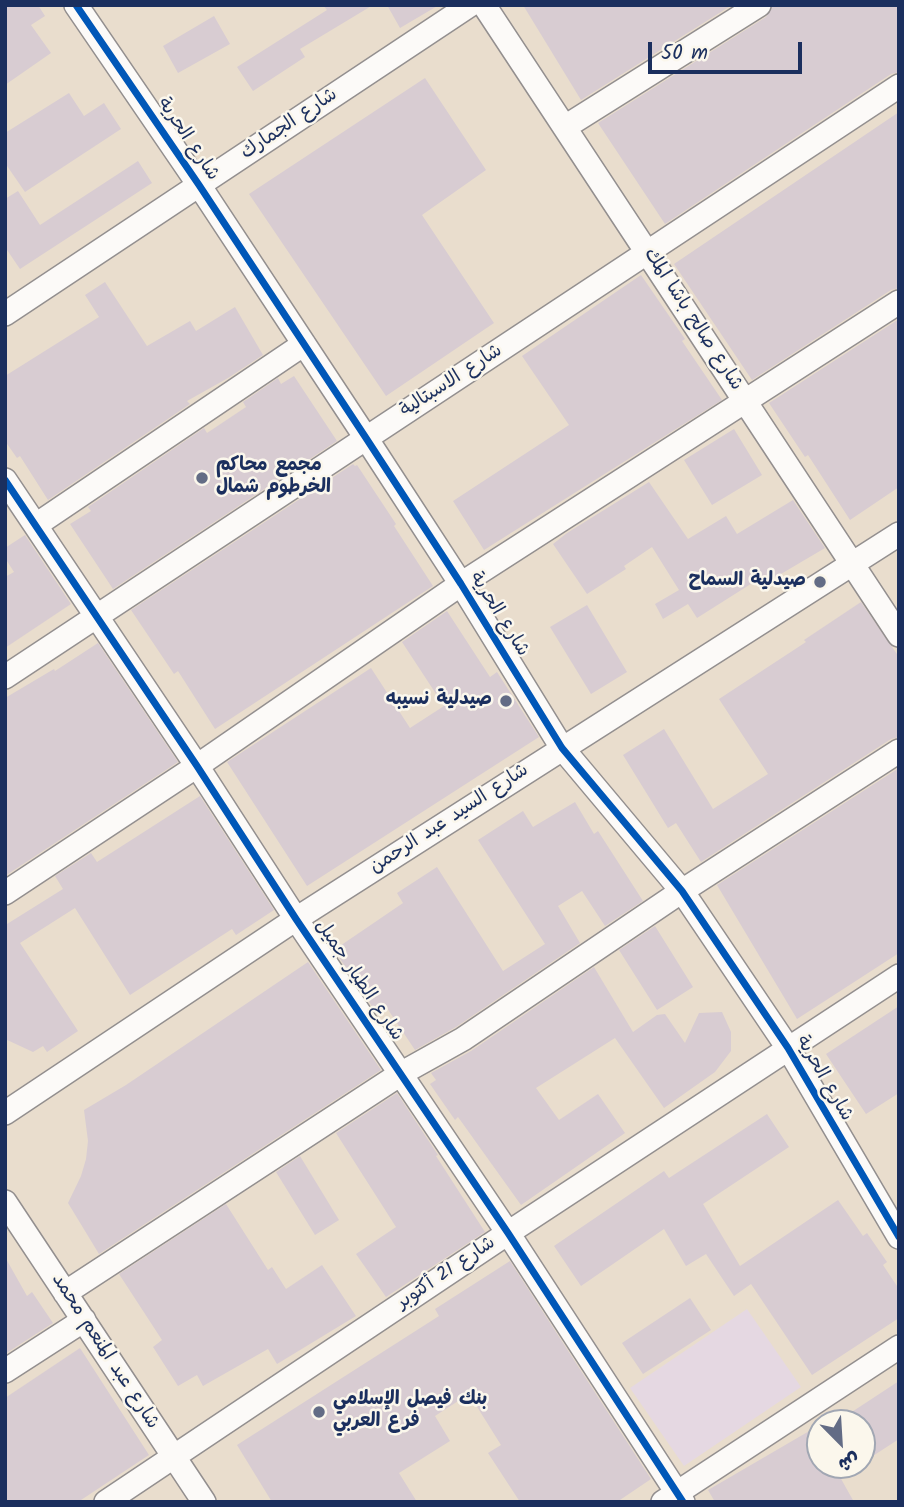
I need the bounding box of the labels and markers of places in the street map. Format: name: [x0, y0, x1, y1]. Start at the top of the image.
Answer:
place label: مجمع محاكم الخرطوم شمال: [216, 456, 331, 500]
marker: مجمع محاكم الخرطوم شمال: [194, 470, 210, 486]
place label: صيدلية السماح: [688, 571, 806, 593]
marker: صيدلية السماح: [812, 574, 828, 590]
place label: صيدلية نسيبه: [385, 690, 492, 712]
marker: صيدلية نسيبه: [498, 693, 514, 709]
place label: بنك فيصل الإسلامي فرع العربي: [333, 1390, 487, 1434]
marker: بنك فيصل الإسلامي فرع العربي: [311, 1404, 327, 1420]

